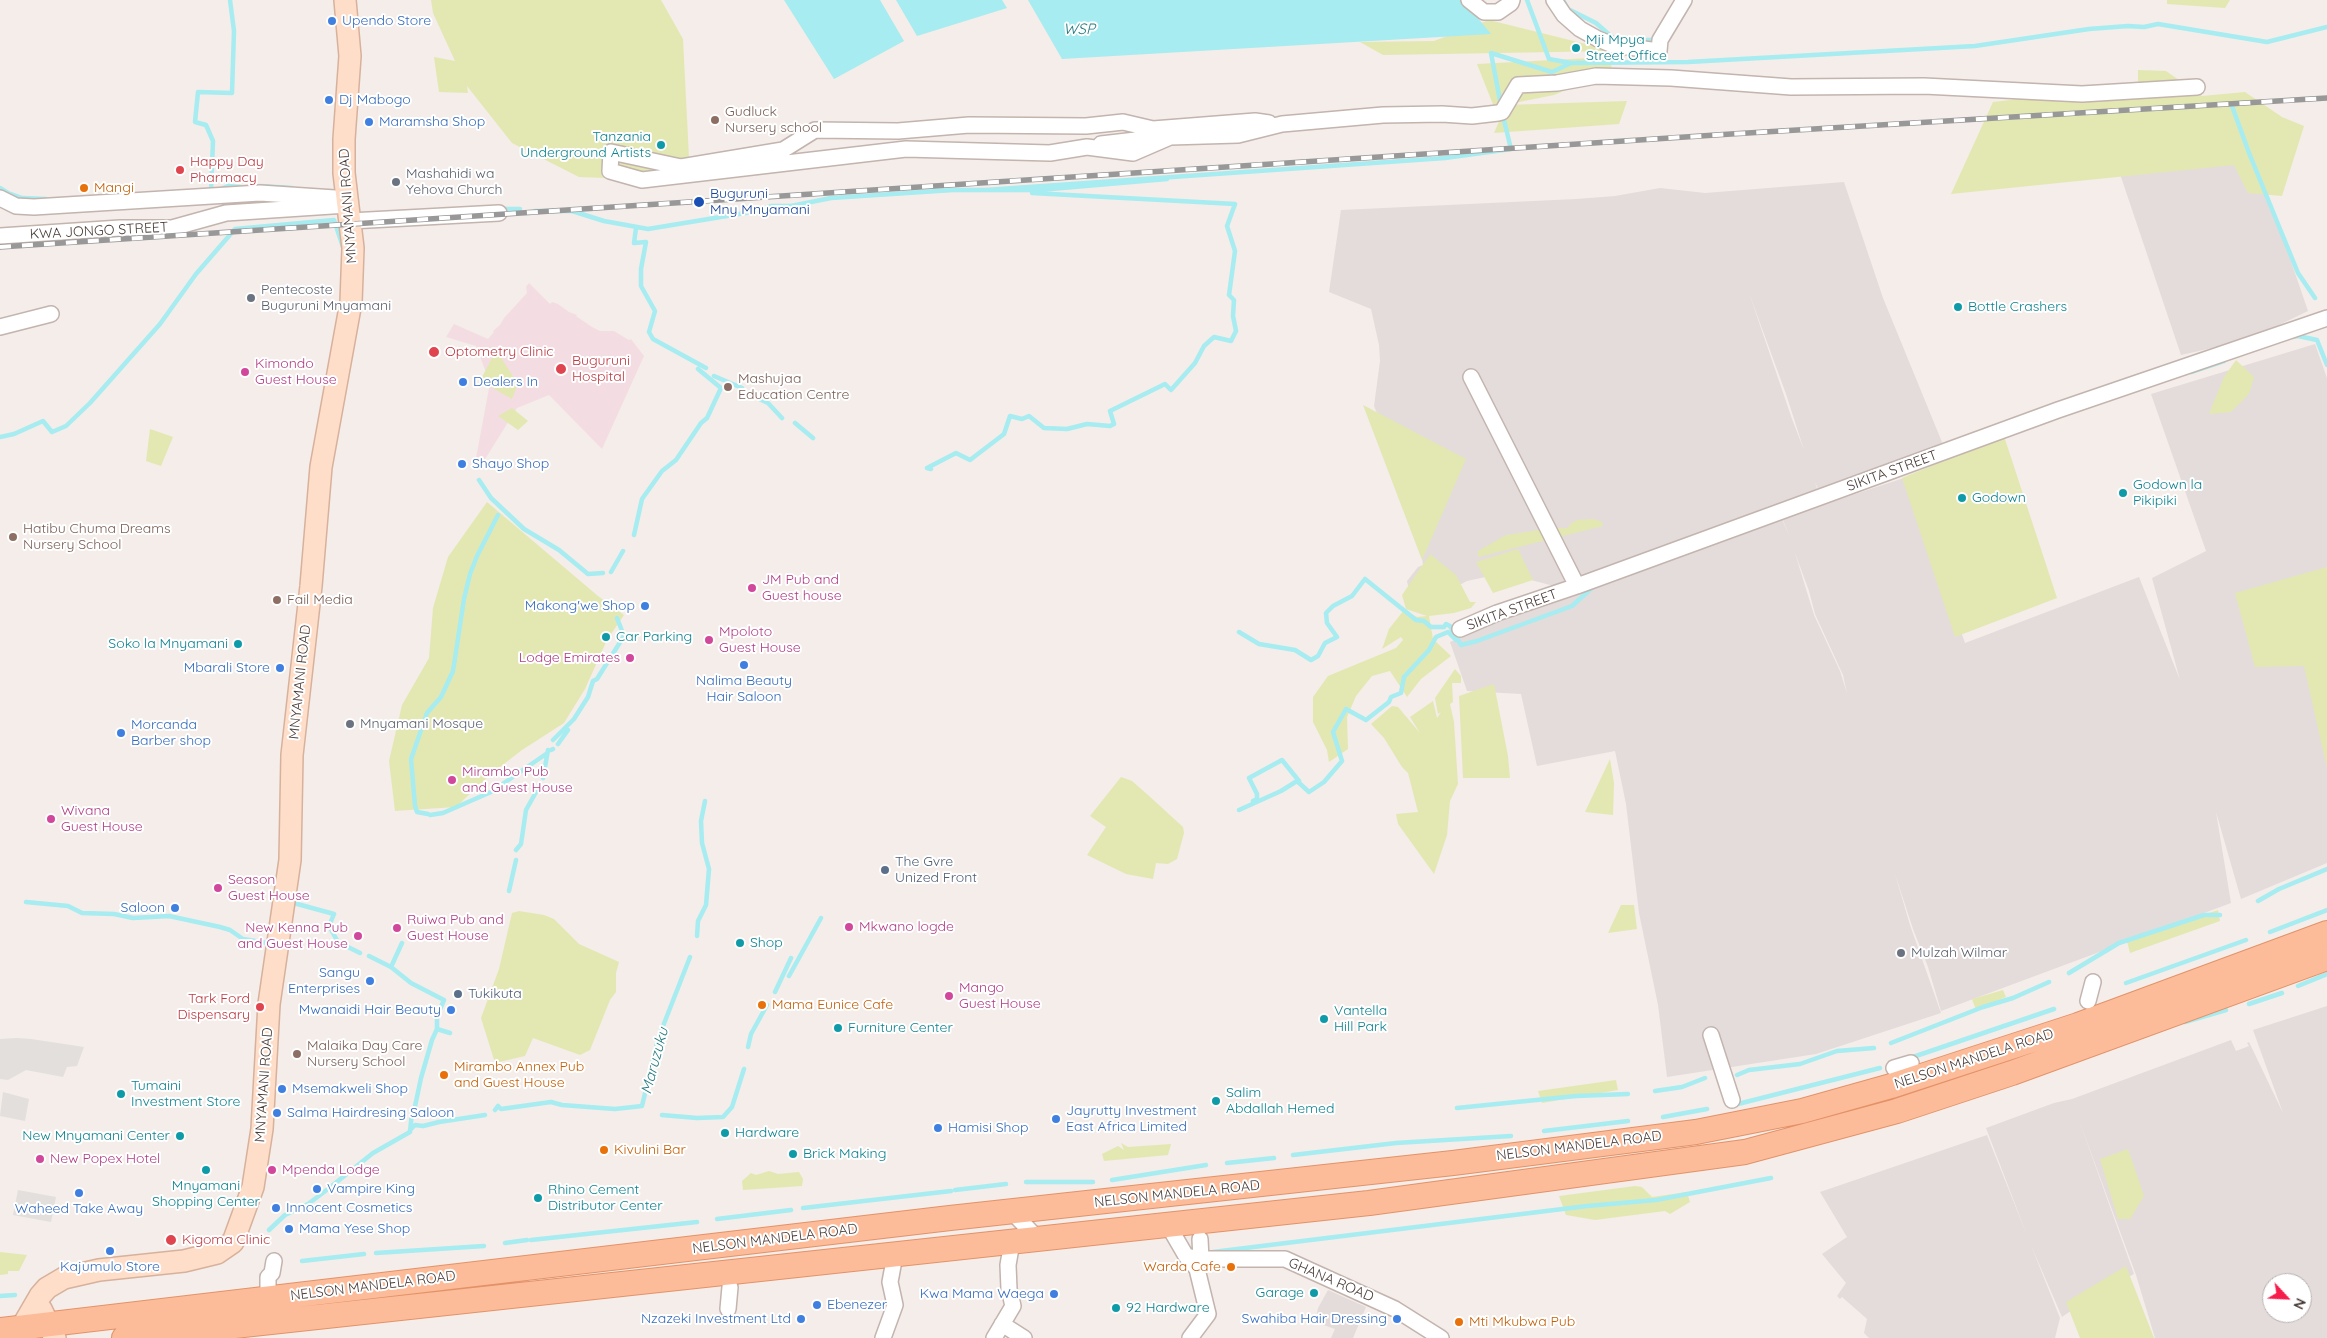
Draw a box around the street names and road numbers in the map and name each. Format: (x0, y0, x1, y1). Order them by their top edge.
street label: MNYAMANI ROAD (336, 148, 360, 264)
street label: KWA JONGO STREET (29, 219, 169, 243)
street label: SIKITA STREET (1844, 447, 1940, 495)
street label: SIKITA STREET (1464, 586, 1560, 634)
street label: MNYAMANI ROAD (286, 624, 314, 740)
street label: NELSON MANDELA ROAD (1892, 1025, 2056, 1093)
street label: MNYAMANI ROAD (252, 1027, 276, 1143)
street label: NELSON MANDELA ROAD (1495, 1128, 1663, 1164)
street label: NELSON MANDELA ROAD (1093, 1177, 1261, 1211)
street label: NELSON MANDELA ROAD (691, 1221, 859, 1257)
street label: GHANA ROAD (1286, 1254, 1376, 1306)
street label: NELSON MANDELA ROAD (289, 1268, 457, 1304)

